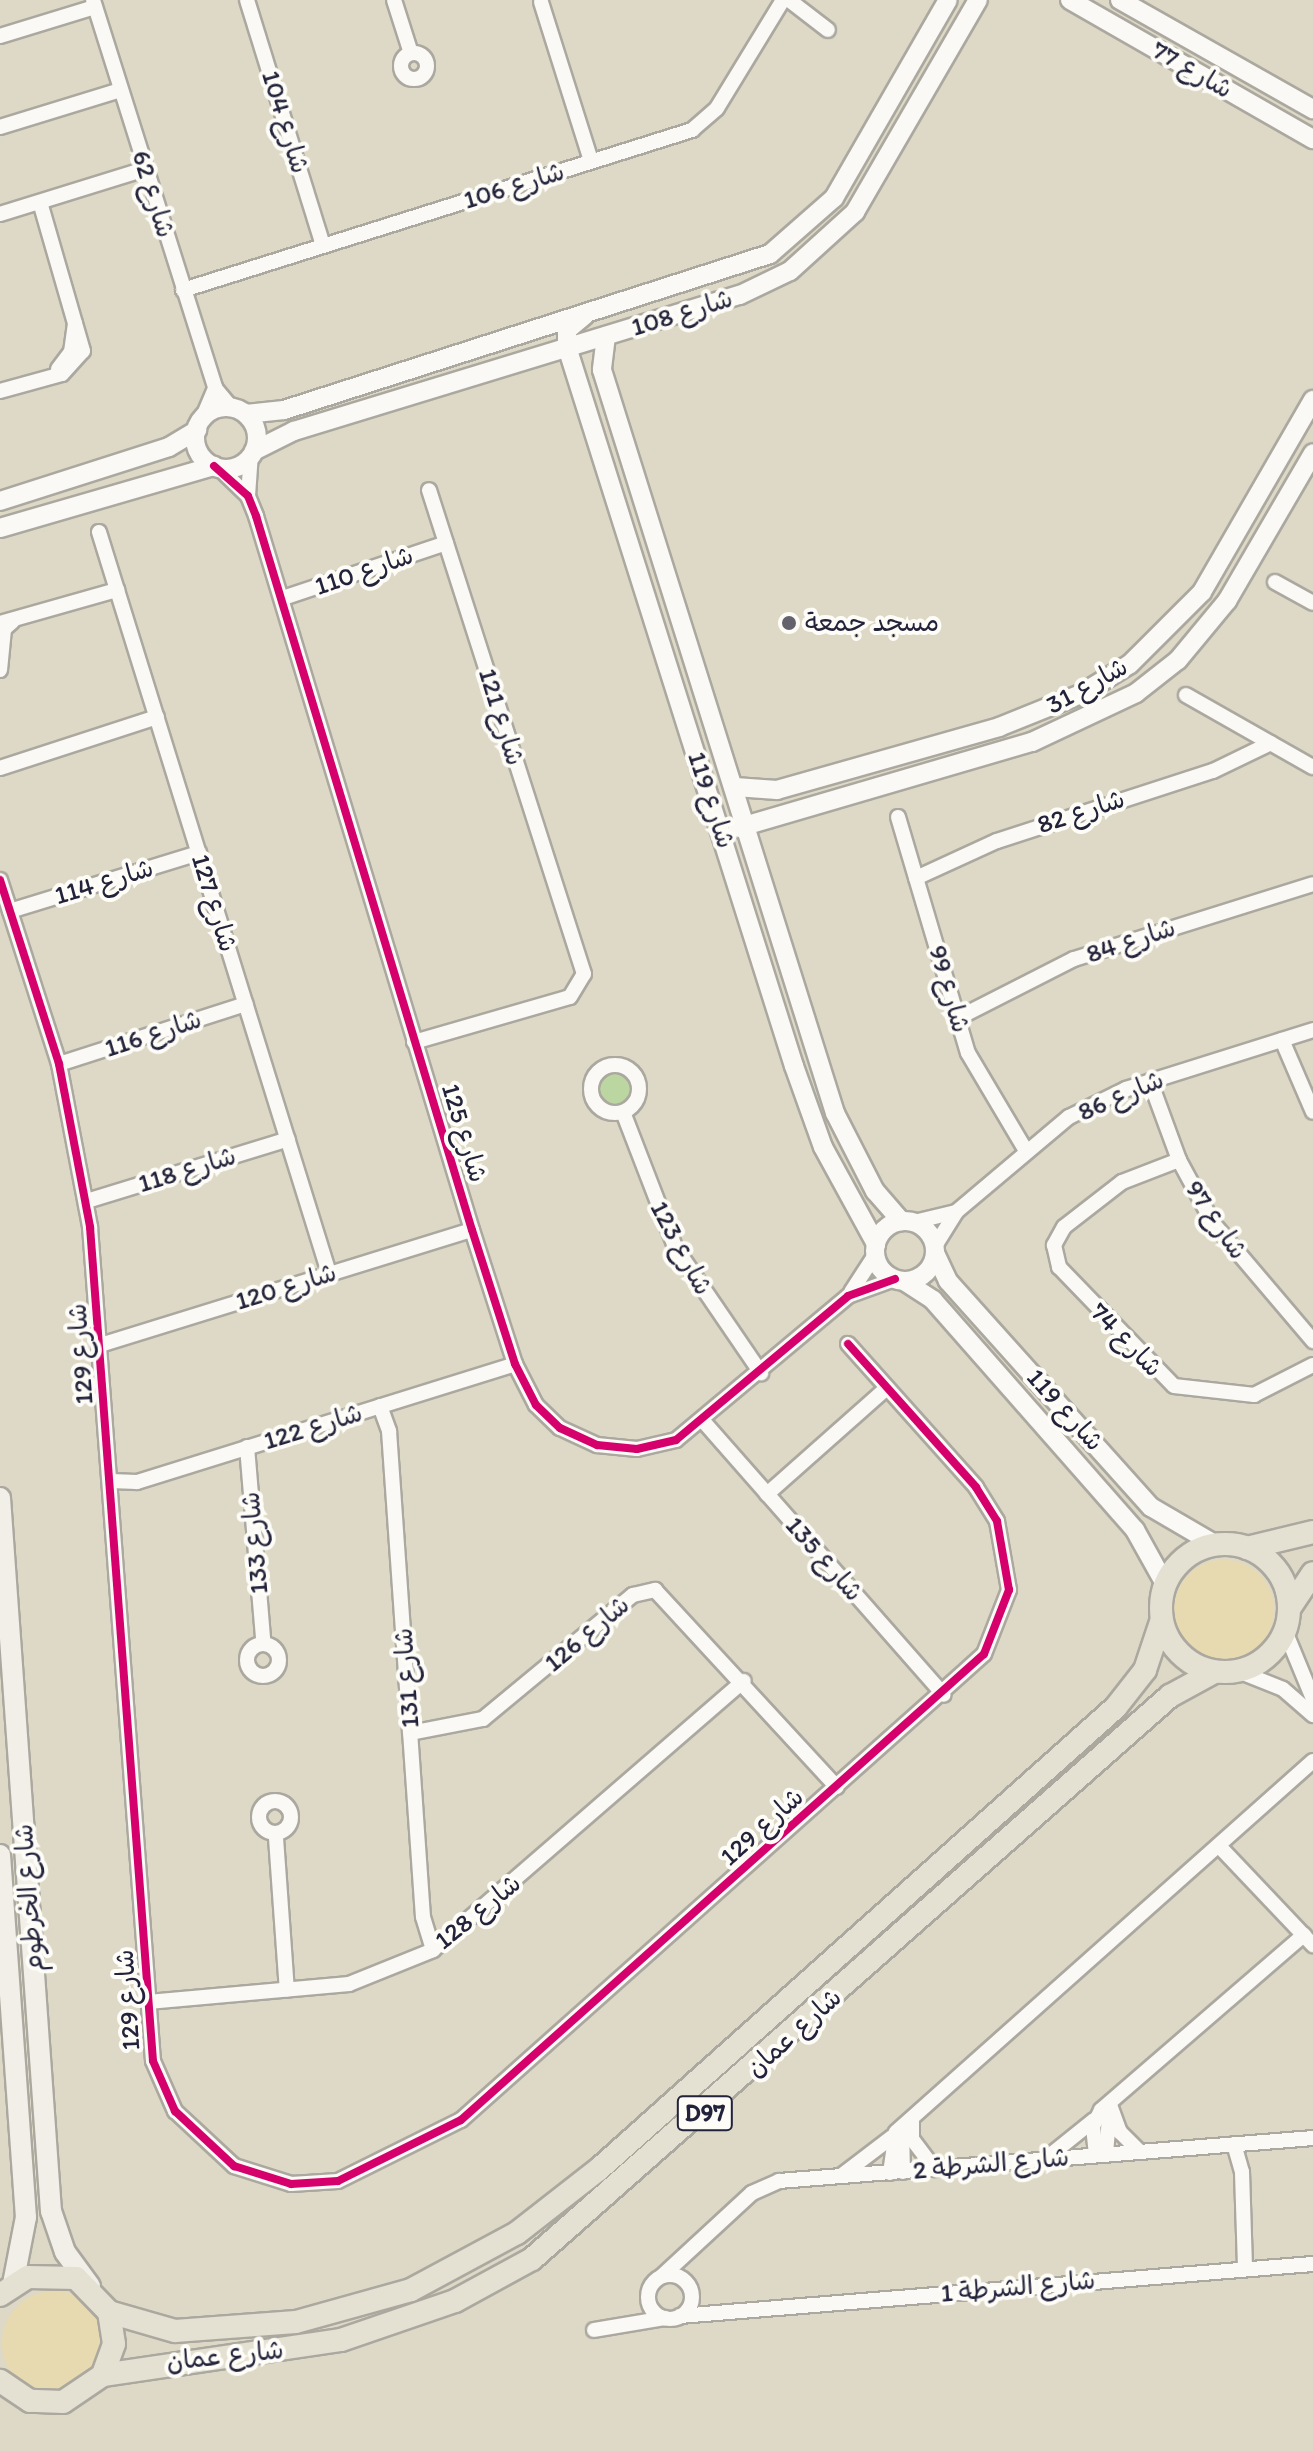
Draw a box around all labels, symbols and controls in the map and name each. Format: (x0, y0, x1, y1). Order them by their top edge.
street label: شارع 77 (1146, 35, 1238, 105)
street label: شارع 104 (255, 67, 315, 177)
street label: شارع 62 (125, 147, 181, 241)
street label: شارع 106 (460, 156, 568, 216)
street label: شارع 108 (627, 283, 737, 343)
street label: شارع 110 (311, 540, 417, 602)
place label: مسجد جمعة (805, 607, 939, 639)
marker: مسجد جمعة (780, 614, 798, 632)
street label: شارع 31 (1041, 651, 1133, 721)
street label: شارع 121 (471, 665, 531, 769)
street label: شارع 119 (681, 748, 741, 852)
street label: شارع 82 (1033, 783, 1129, 841)
street label: شارع 127 (184, 850, 244, 956)
street label: شارع 114 (51, 852, 157, 912)
street label: شارع 84 (1082, 912, 1180, 970)
street label: شارع 99 (922, 942, 976, 1036)
street label: شارع 116 (101, 1004, 205, 1064)
street label: شارع 86 (1073, 1064, 1169, 1128)
street label: شارع 125 (434, 1080, 494, 1186)
street label: شارع 118 (134, 1140, 240, 1200)
street label: شارع 97 (1178, 1175, 1254, 1265)
street label: شارع 123 (643, 1196, 719, 1300)
street label: شارع 120 (232, 1257, 340, 1317)
street label: شارع 74 (1083, 1297, 1169, 1383)
street label: شارع 129 (62, 1302, 100, 1406)
street label: شارع 119 (1020, 1362, 1110, 1458)
street label: شارع 122 (260, 1397, 366, 1457)
street label: شارع 133 (235, 1491, 275, 1595)
street label: شارع 135 (779, 1510, 869, 1608)
street label: شارع 126 (538, 1589, 636, 1679)
street label: شارع 131 (388, 1627, 426, 1729)
street label: شارع 129 (714, 1781, 810, 1873)
street label: شارع الخرطوم (8, 1823, 50, 1973)
street label: شارع 128 (429, 1868, 527, 1956)
street label: شارع 129 (109, 1948, 147, 2052)
street label: شارع عمان (740, 1982, 848, 2084)
road number: D97 (675, 2093, 735, 2133)
street label: شارع الشرطة 2 (912, 2142, 1070, 2186)
street label: شارع الشرطة 1 (939, 2265, 1097, 2309)
street label: شارع عمان (165, 2334, 285, 2378)

